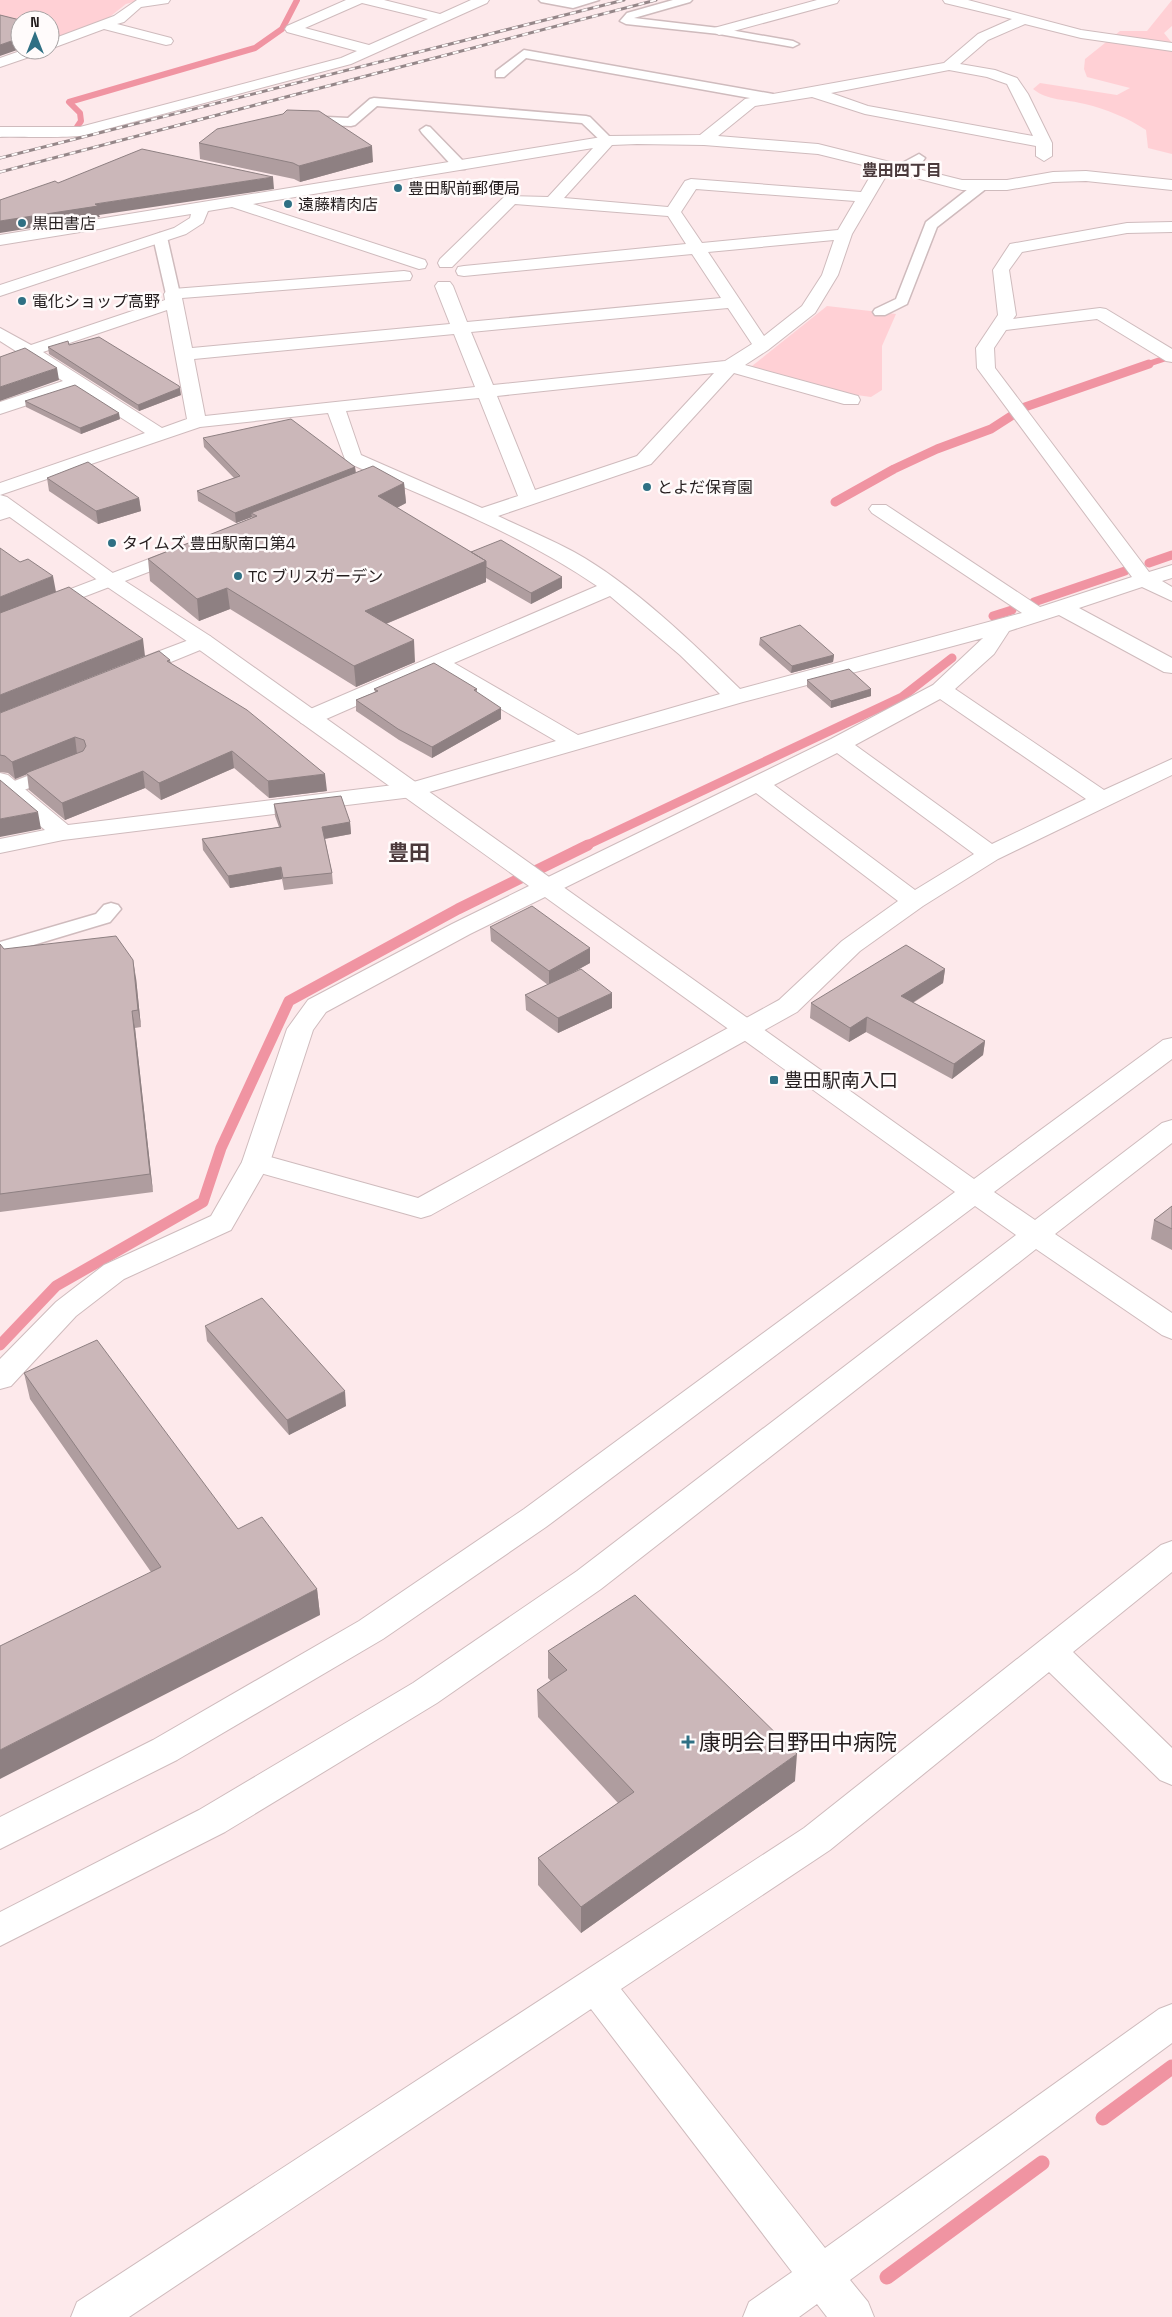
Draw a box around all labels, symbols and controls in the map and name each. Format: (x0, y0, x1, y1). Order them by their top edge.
north arrow (10, 10, 60, 60)
text: N (30, 13, 40, 31)
district label: 豊田四丁目 (862, 160, 942, 181)
place label: 豊田駅前郵便局 (408, 178, 520, 199)
marker: 豊田駅前郵便局 (392, 182, 404, 194)
place label: 遠藤精肉店 (298, 194, 378, 215)
marker: 遠藤精肉店 (282, 198, 294, 210)
place label: 黒田書店 (32, 213, 96, 234)
marker: 黒田書店 (16, 217, 28, 229)
place label: 電化ショップ高野 (32, 291, 160, 312)
marker: 電化ショップ高野 (16, 295, 28, 307)
place label: とよだ保育園 (657, 477, 753, 498)
marker: とよだ保育園 (641, 481, 653, 493)
place label: タイムズ 豊田駅南口第4 (122, 533, 296, 554)
marker: タイムズ 豊田駅南口第4 (106, 537, 118, 549)
place label: TC ブリスガーデン (248, 566, 383, 587)
marker: TC ブリスガーデン (232, 570, 244, 582)
district label: 豊田 (388, 839, 430, 866)
place label: 豊田駅南入口 (784, 1068, 898, 1093)
marker: 豊田駅南入口 (768, 1074, 780, 1086)
place label: 康明会日野田中病院 (699, 1728, 897, 1756)
marker: 康明会日野田中病院 (681, 1735, 695, 1749)

